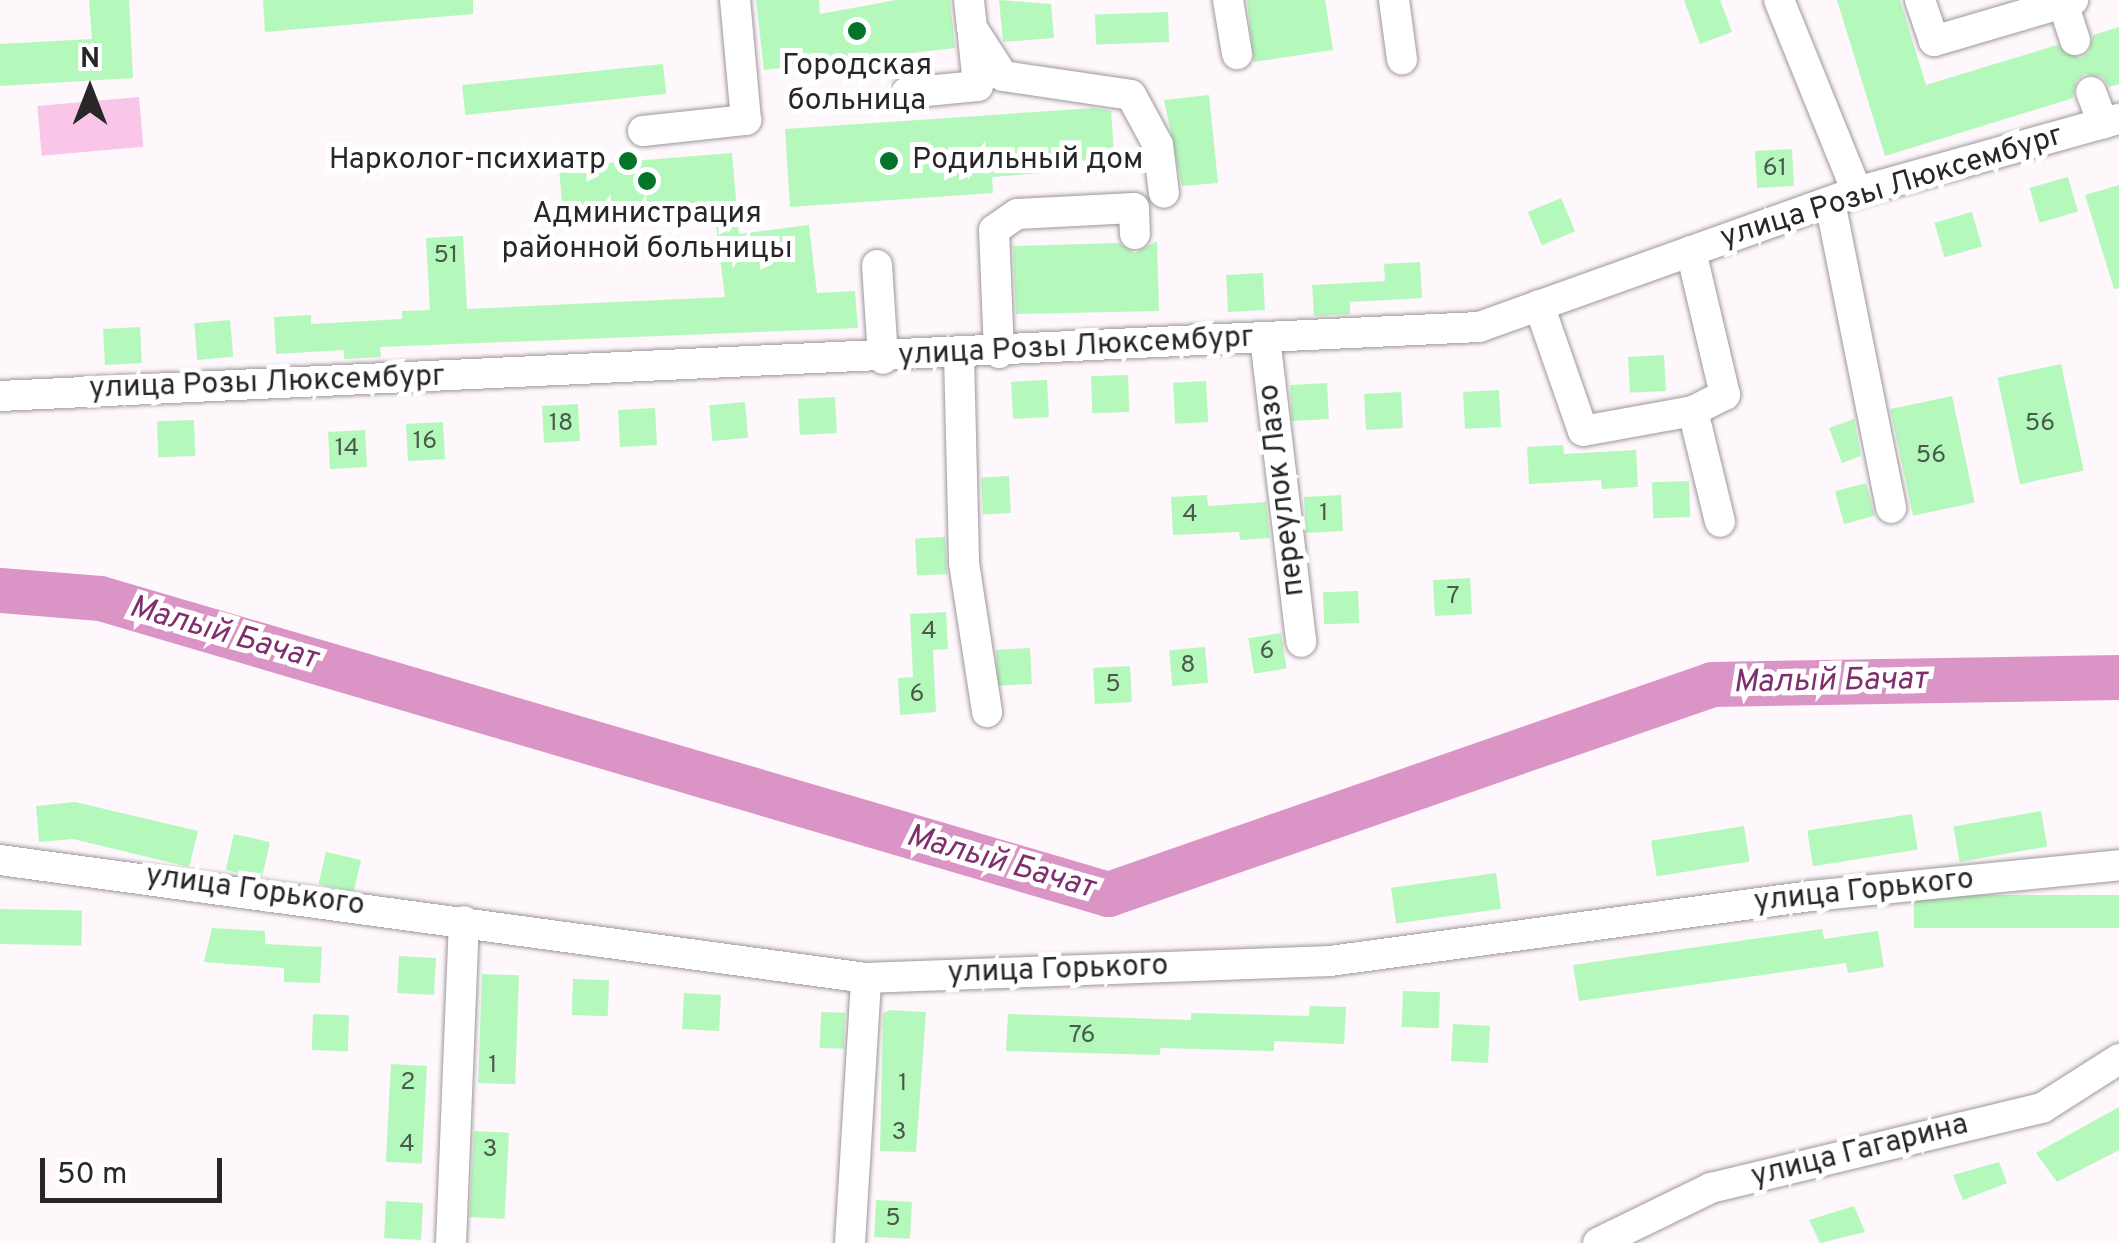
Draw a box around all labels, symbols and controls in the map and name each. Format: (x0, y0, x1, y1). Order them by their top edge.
marker: Городская больница (844, 18, 870, 44)
north arrow (40, 40, 140, 140)
text: N (80, 42, 100, 78)
place label: Городская больница (782, 49, 932, 120)
street label: улица Розы Люксембург (1717, 119, 2067, 257)
place label: Нарколог-психиатр (329, 143, 606, 179)
place label: Родильный дом (912, 143, 1143, 179)
marker: Нарколог-психиатр (615, 148, 641, 174)
marker: Родильный дом (876, 148, 902, 174)
house number: 61 (1763, 154, 1787, 184)
marker: Администрация районной больницы (636, 170, 658, 192)
place label: Администрация районной больницы (502, 197, 792, 268)
house number: 51 (434, 241, 458, 271)
street label: улица Розы Люксембург (897, 321, 1255, 375)
street label: улица Розы Люксембург (89, 360, 445, 408)
street label: переулок Лазо (1252, 382, 1314, 598)
house number: 18 (549, 409, 573, 439)
house number: 56 (2025, 409, 2055, 439)
house number: 16 (413, 427, 437, 457)
house number: 14 (335, 434, 359, 464)
house number: 56 (1916, 441, 1946, 471)
house number: 1 (1319, 499, 1329, 529)
house number: 4 (1182, 500, 1198, 530)
house number: 7 (1446, 582, 1460, 612)
water label: Малый Бачат (125, 589, 321, 679)
house number: 4 (921, 617, 937, 647)
house number: 6 (1260, 637, 1274, 667)
house number: 8 (1180, 651, 1196, 681)
water label: Малый Бачат (1733, 661, 1927, 703)
house number: 5 (1105, 670, 1121, 700)
house number: 6 (910, 680, 924, 710)
water label: Малый Бачат (902, 818, 1098, 908)
street label: улица Горького (143, 859, 367, 925)
street label: улица Горького (1752, 863, 1976, 921)
street label: улица Горького (947, 949, 1169, 993)
house number: 76 (1069, 1021, 1095, 1051)
house number: 1 (488, 1051, 498, 1081)
house number: 2 (400, 1068, 416, 1098)
house number: 1 (898, 1069, 908, 1099)
street label: улица Гагарина (1748, 1108, 1972, 1196)
house number: 3 (891, 1118, 907, 1148)
house number: 4 (399, 1130, 415, 1160)
house number: 3 (482, 1135, 498, 1165)
scale bar (45, 1138, 228, 1200)
text: 50 m (57, 1157, 127, 1194)
house number: 5 (885, 1204, 901, 1234)

